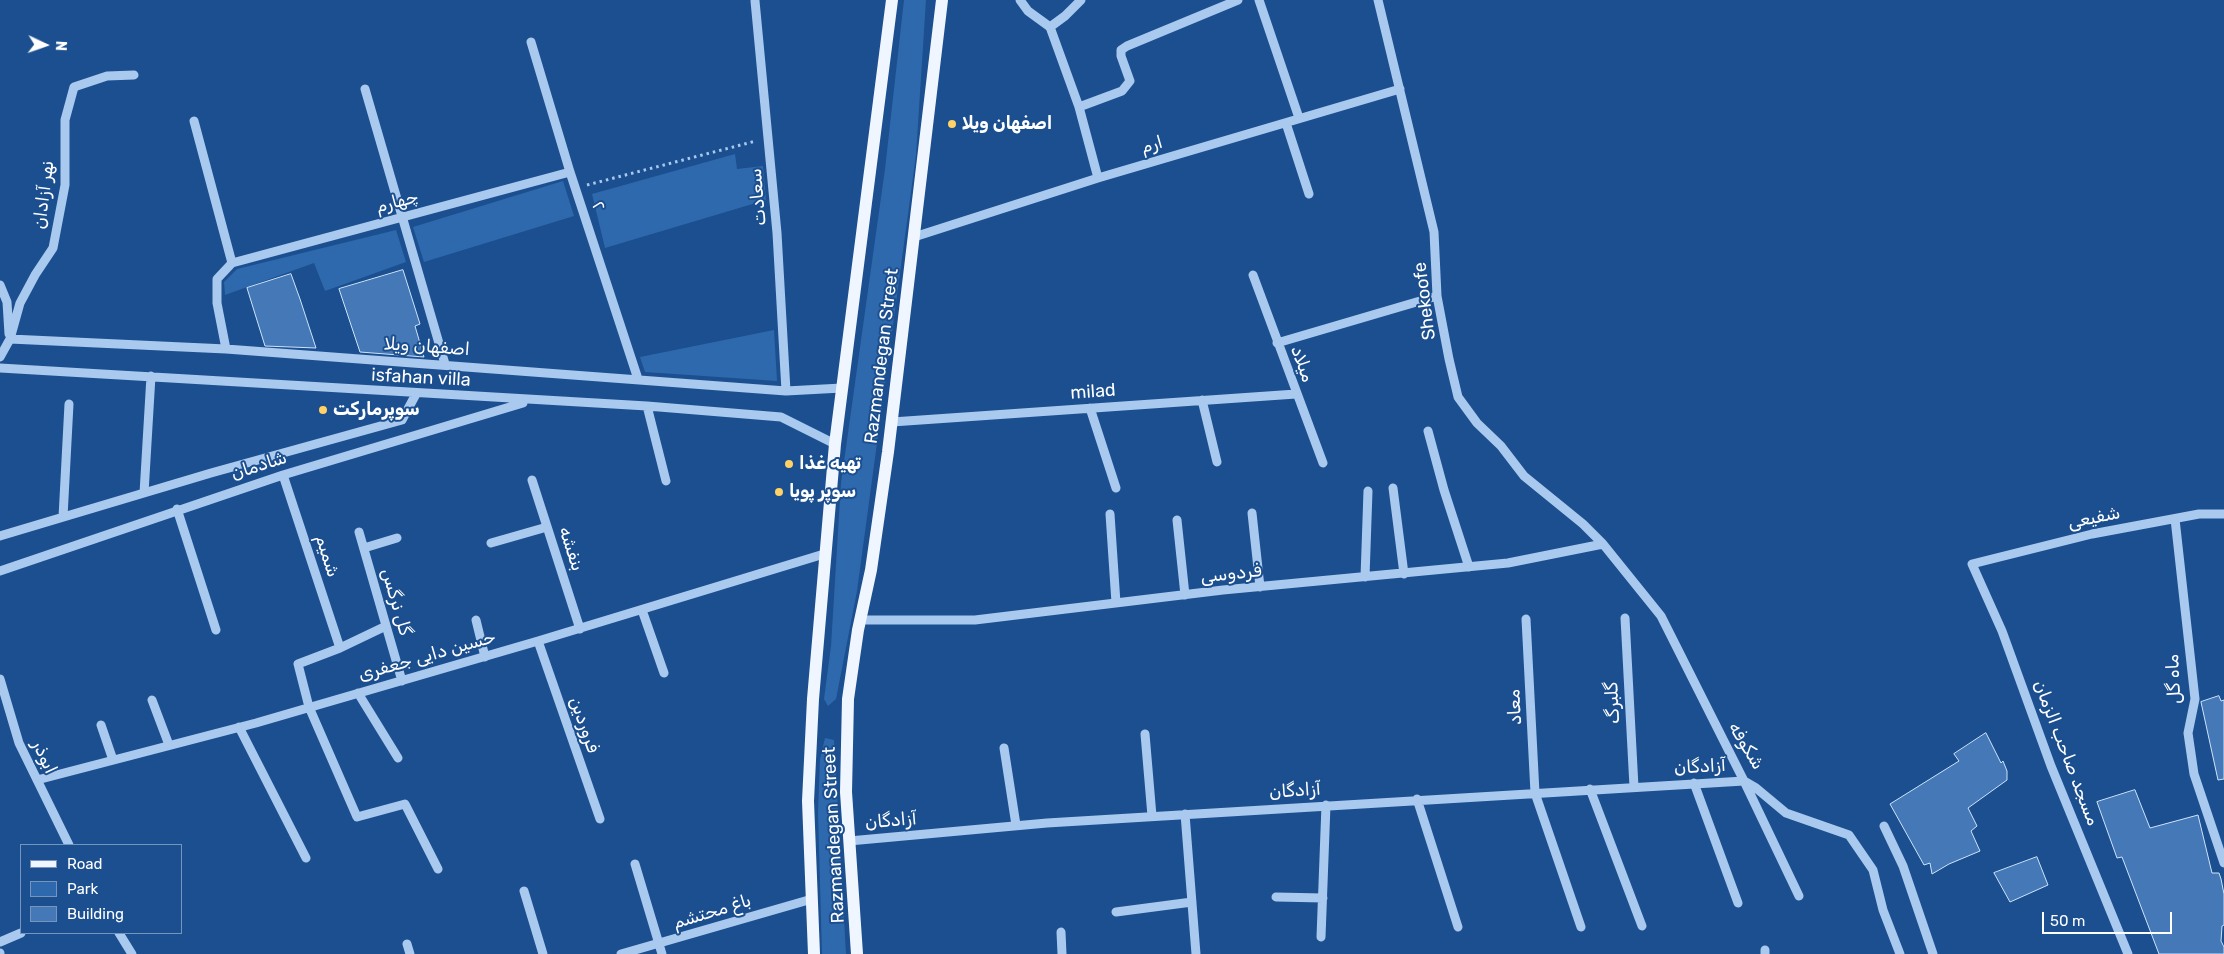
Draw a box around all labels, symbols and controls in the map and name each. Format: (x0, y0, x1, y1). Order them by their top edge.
north arrow (20, 20, 70, 70)
text: N (52, 40, 69, 51)
place label: اصفهان ویلا (962, 113, 1052, 135)
marker: اصفهان ویلا (946, 118, 958, 130)
street label: ارم (1139, 132, 1165, 158)
street label: نهر آزادان (29, 159, 59, 231)
street label: سعادت (745, 167, 771, 227)
street label: چهارم (373, 186, 421, 218)
street label: ۲ (586, 198, 610, 214)
street label: Shekoofe (1409, 261, 1441, 341)
street label: Razmandegan Street (861, 267, 903, 445)
street label: اصفهان ویلا (383, 333, 471, 361)
street label: میلاد (1285, 343, 1319, 385)
street label: isfahan villa (371, 365, 471, 391)
street label: milad (1070, 380, 1116, 404)
place label: سوپرمارکت (333, 399, 420, 421)
marker: سوپرمارکت (317, 404, 329, 416)
street label: شادمان (228, 447, 290, 485)
place label: تهیه غذا (799, 453, 861, 475)
marker: تهیه غذا (783, 458, 795, 470)
place label: سوپر پویا (789, 481, 856, 503)
marker: سوپر پویا (773, 486, 785, 498)
street label: شفیعی (2066, 502, 2122, 534)
street label: بنفشه (554, 524, 588, 574)
street label: شمیم (310, 532, 344, 580)
street label: فردوسی (1199, 560, 1263, 588)
street label: گل نرگس (376, 566, 416, 638)
street label: حسین دایی جعفری (356, 626, 498, 686)
street label: ماه گل (2162, 654, 2186, 704)
street label: مسجد صاحب الزمان (2028, 677, 2104, 829)
street label: گلبرگ (1601, 681, 1625, 725)
street label: معاد (1503, 689, 1527, 725)
street label: فروردین (564, 694, 604, 756)
street label: شکوفه (1723, 718, 1769, 774)
street label: ابوذر (27, 737, 61, 777)
street label: Razmandegan Street (819, 746, 849, 924)
street label: آزادگان (1674, 755, 1726, 779)
street label: آزادگان (1268, 778, 1322, 804)
street label: آزادگان (864, 808, 918, 834)
legend (20, 844, 182, 934)
text: Road (67, 855, 103, 873)
text: Park (67, 880, 98, 898)
street label: باغ محتشم (670, 890, 754, 934)
scale bar (2044, 902, 2174, 934)
text: Building (67, 905, 124, 923)
text: 50 m (2050, 912, 2085, 930)

